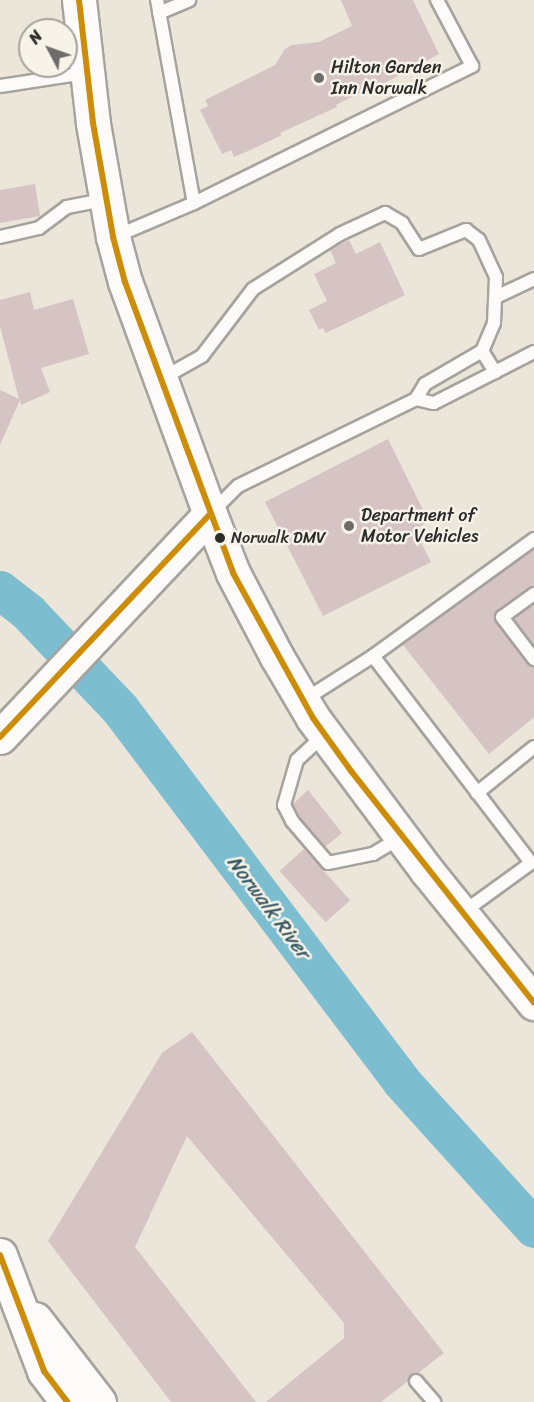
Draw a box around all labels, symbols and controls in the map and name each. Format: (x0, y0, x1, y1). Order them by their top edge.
north arrow (18, 18, 78, 78)
text: N (21, 23, 50, 51)
place label: Hilton Garden Inn Norwalk (331, 57, 441, 100)
marker: Hilton Garden Inn Norwalk (312, 71, 326, 85)
place label: Department of Motor Vehicles (361, 505, 478, 548)
marker: Department of Motor Vehicles (342, 519, 356, 533)
place label: Norwalk DMV (231, 528, 326, 548)
marker: Norwalk DMV (214, 532, 226, 544)
water label: Norwalk River (222, 851, 316, 963)

